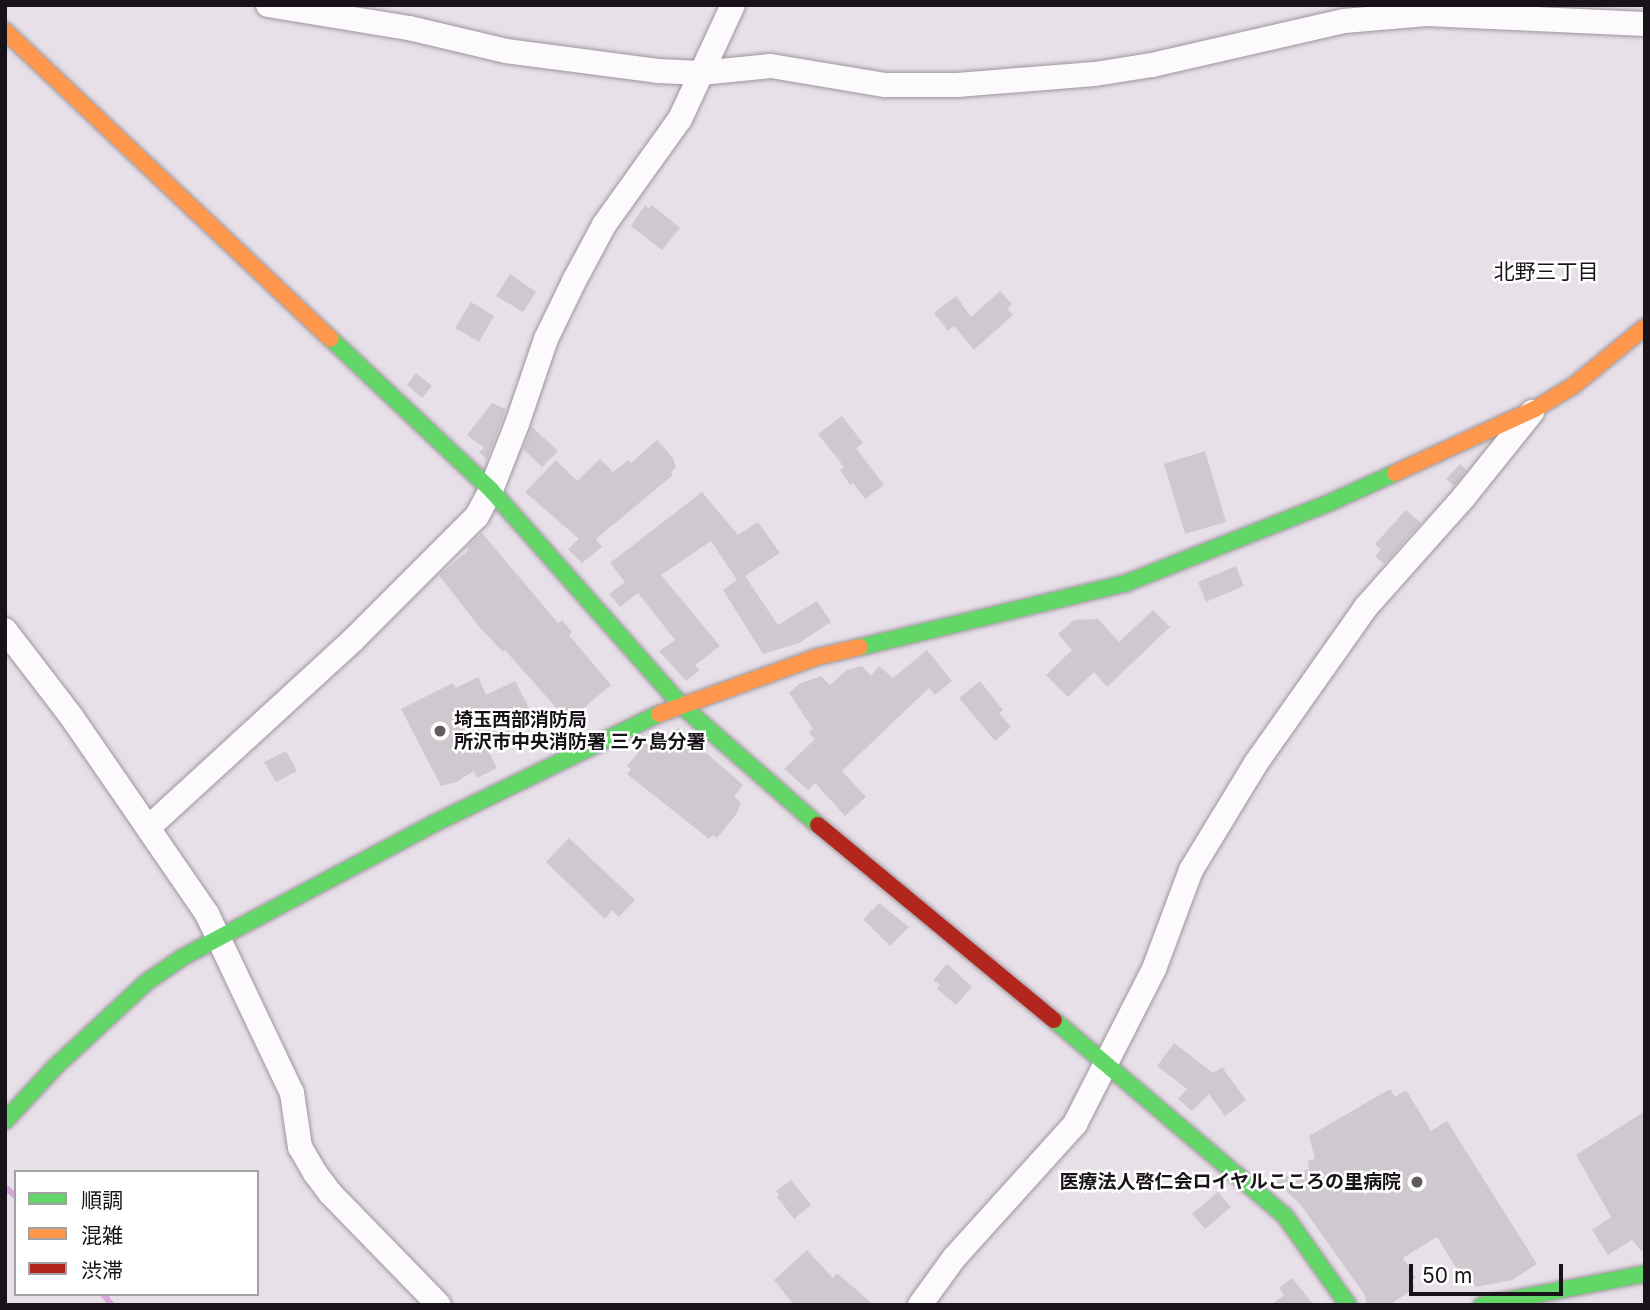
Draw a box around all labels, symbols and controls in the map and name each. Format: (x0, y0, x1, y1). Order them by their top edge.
district label: 北野三丁目 (1494, 259, 1598, 285)
place label: 埼玉西部消防局 所沢市中央消防署 三ヶ島分署 (454, 709, 705, 753)
marker: 埼玉西部消防局 所沢市中央消防署 三ヶ島分署 (432, 723, 448, 739)
legend (14, 1170, 259, 1296)
place label: 医療法人啓仁会ロイヤルこころの里病院 (1059, 1171, 1401, 1193)
marker: 医療法人啓仁会ロイヤルこころの里病院 (1407, 1172, 1427, 1192)
text: 順調 (81, 1188, 123, 1213)
text: 混雑 (81, 1223, 123, 1248)
scale bar (1412, 1250, 1566, 1294)
text: 渋滞 (81, 1258, 123, 1283)
text: 50 m (1422, 1263, 1472, 1288)

